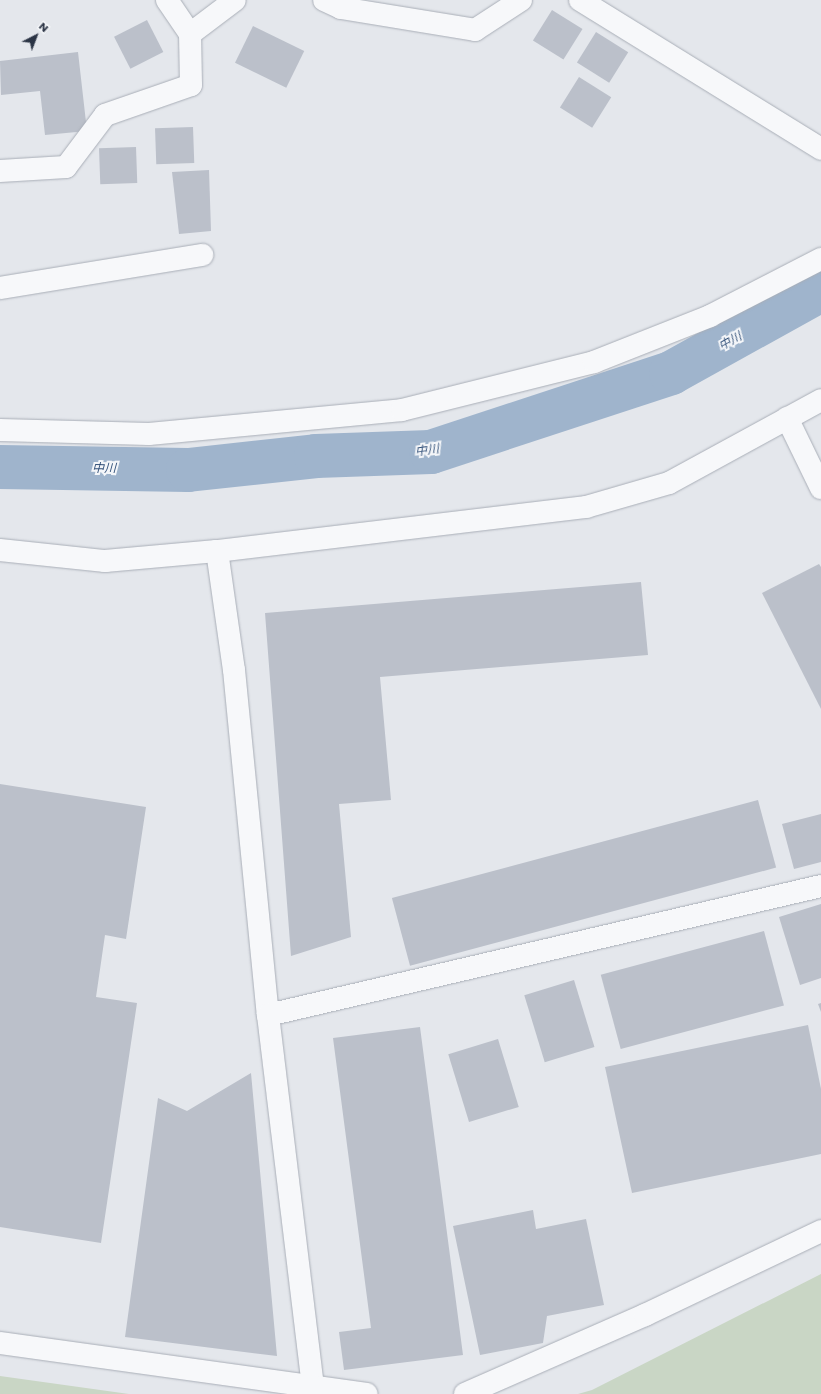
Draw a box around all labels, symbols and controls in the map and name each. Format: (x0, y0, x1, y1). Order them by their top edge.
north arrow (16, 16, 56, 56)
text: N (36, 18, 52, 36)
water label: 中川 (716, 329, 744, 353)
water label: 中川 (414, 441, 440, 459)
water label: 中川 (92, 461, 116, 475)

